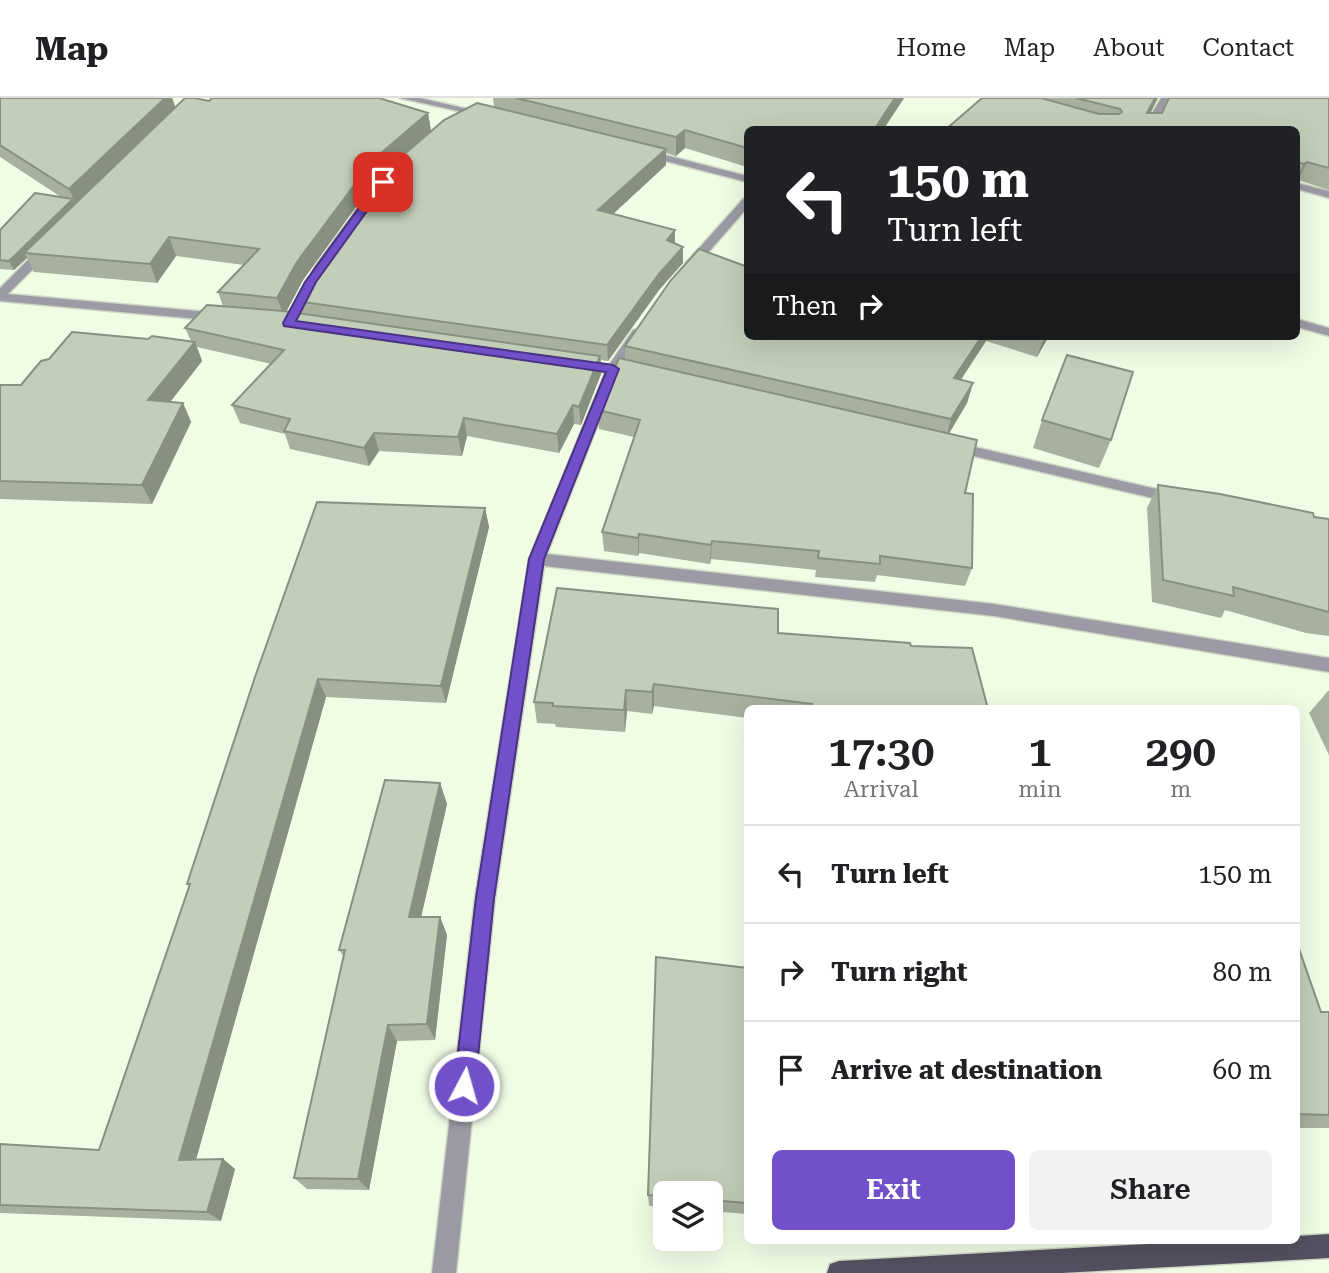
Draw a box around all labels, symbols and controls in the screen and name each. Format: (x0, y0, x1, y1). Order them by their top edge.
text: Map (35, 29, 109, 68)
text: Home (896, 34, 966, 62)
text: Map (1004, 34, 1055, 62)
text: About (1093, 34, 1164, 62)
text: Contact (1202, 34, 1294, 62)
pin (353, 152, 413, 212)
text: 150 m (887, 152, 1029, 209)
icon: left (772, 154, 863, 245)
icon: arrive (364, 163, 402, 201)
text: Turn left (887, 211, 1022, 249)
icon: right (851, 287, 889, 325)
text: Then (772, 291, 837, 321)
text: 17:30 (828, 727, 934, 776)
text: 1 (1028, 727, 1052, 776)
text: 290 (1145, 727, 1216, 776)
text: Arrival (844, 776, 919, 803)
text: min (1018, 776, 1062, 803)
text: m (1170, 776, 1191, 803)
icon: left (772, 855, 810, 893)
text: Turn left (831, 859, 949, 889)
text: 150 m (1198, 859, 1272, 889)
icon: right (772, 953, 810, 991)
text: Turn right (831, 957, 967, 987)
text: 80 m (1213, 957, 1272, 987)
position arrow (427, 1049, 501, 1123)
icon: arrive (772, 1051, 810, 1089)
text: Arrive at destination (831, 1055, 1102, 1085)
text: 60 m (1213, 1055, 1272, 1085)
button: Exit (772, 1150, 1015, 1230)
button: Share (1029, 1150, 1272, 1230)
map controls (653, 1181, 723, 1251)
button: layers (653, 1181, 723, 1251)

